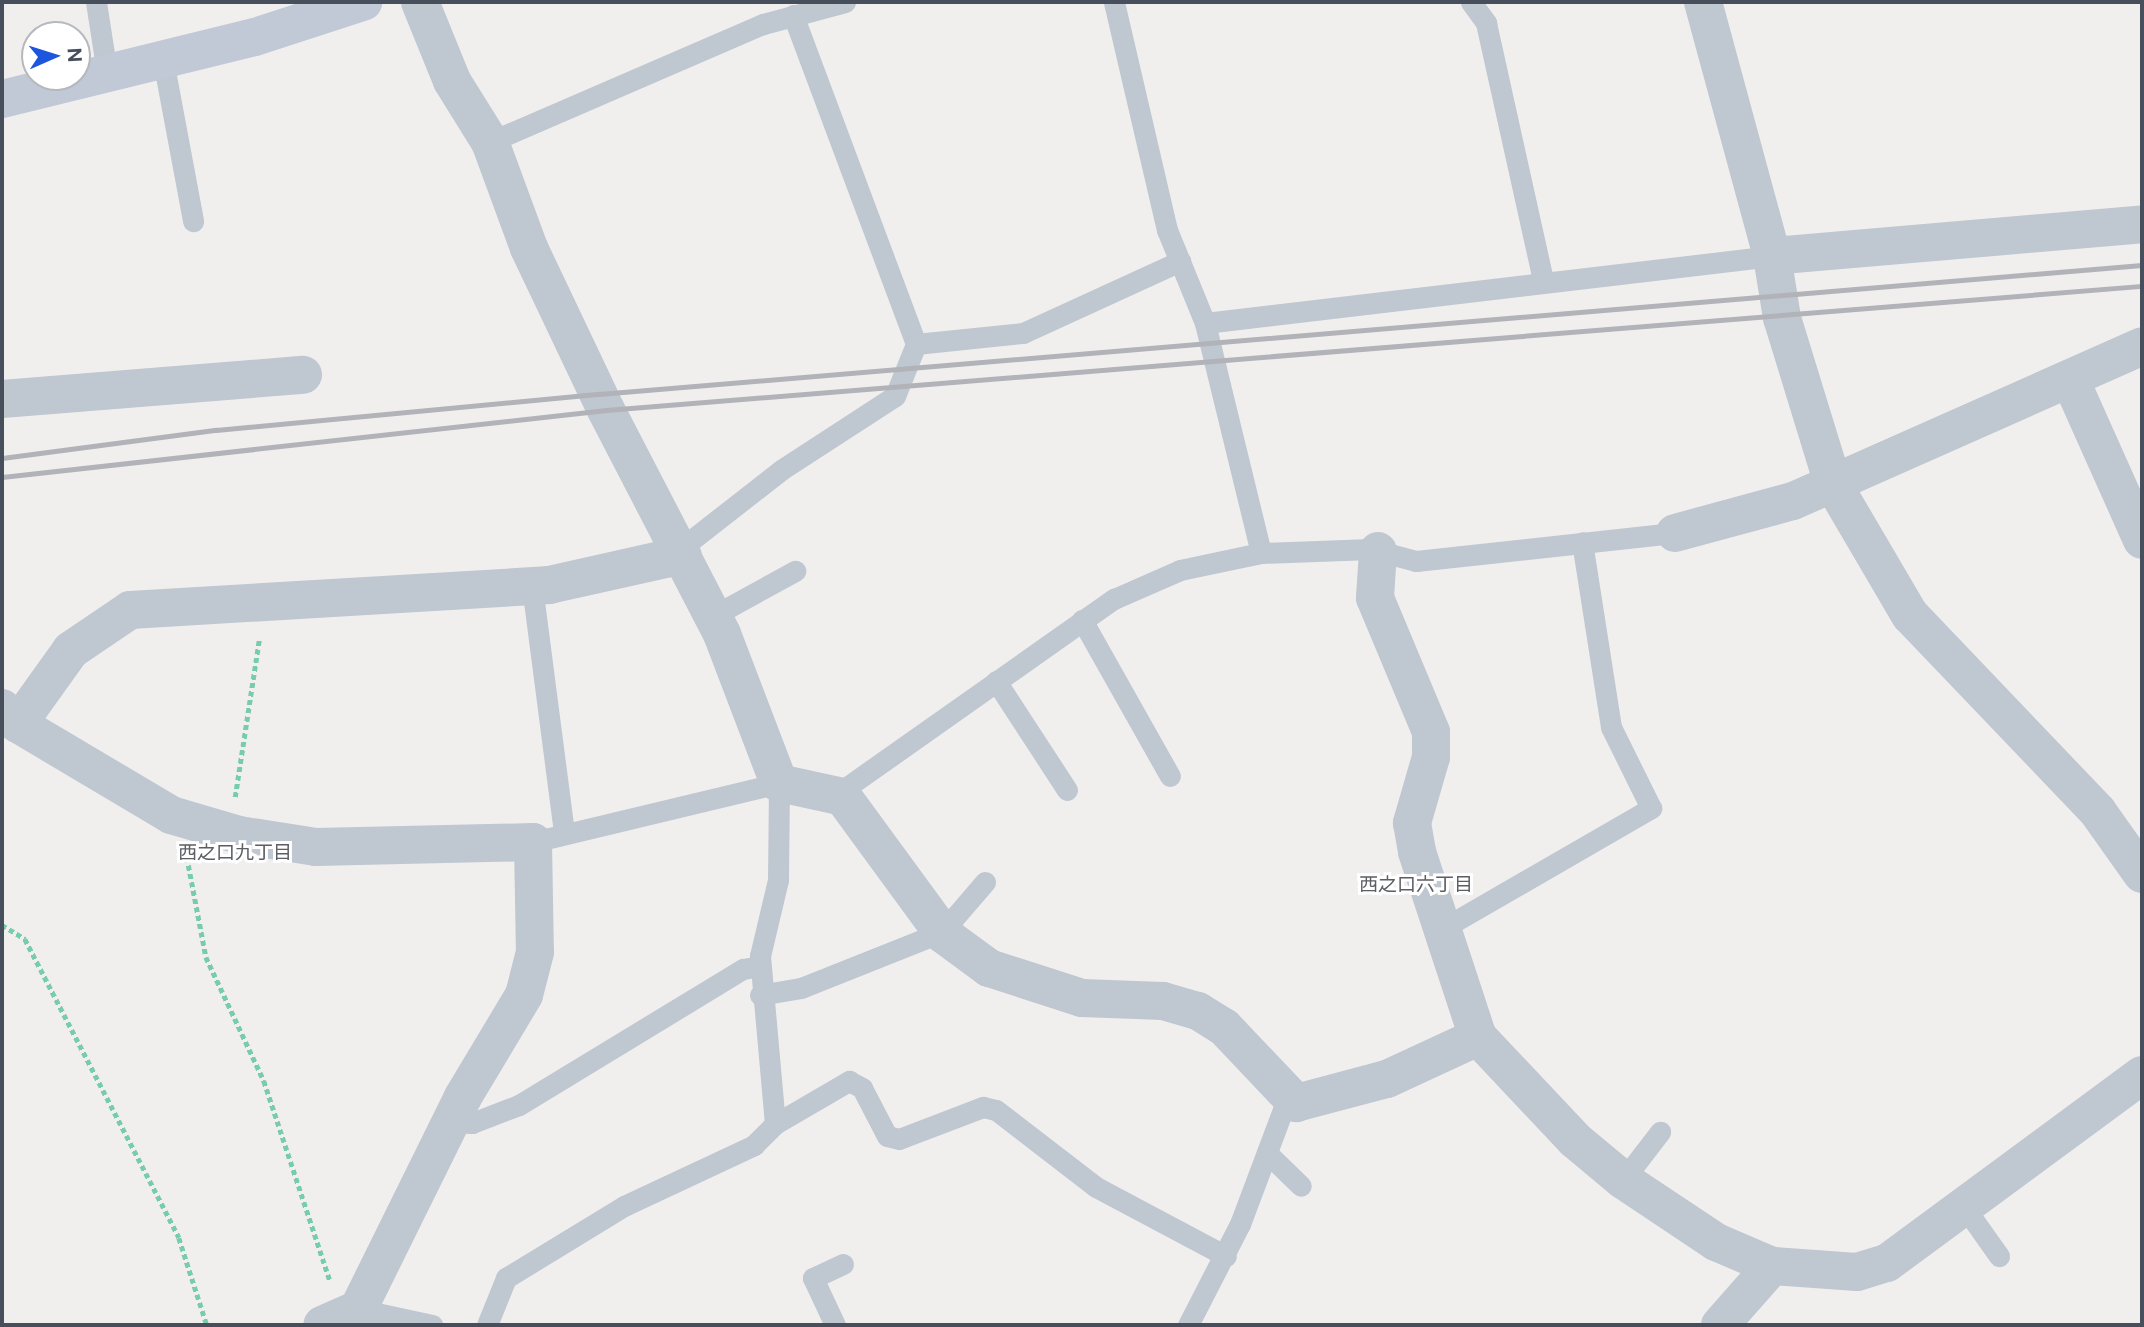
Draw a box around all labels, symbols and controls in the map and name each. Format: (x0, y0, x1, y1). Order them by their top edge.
north arrow (21, 21, 91, 91)
text: N (64, 47, 86, 63)
district label: 西之口九丁目 (178, 842, 292, 864)
district label: 西之口六丁目 (1359, 874, 1473, 896)

